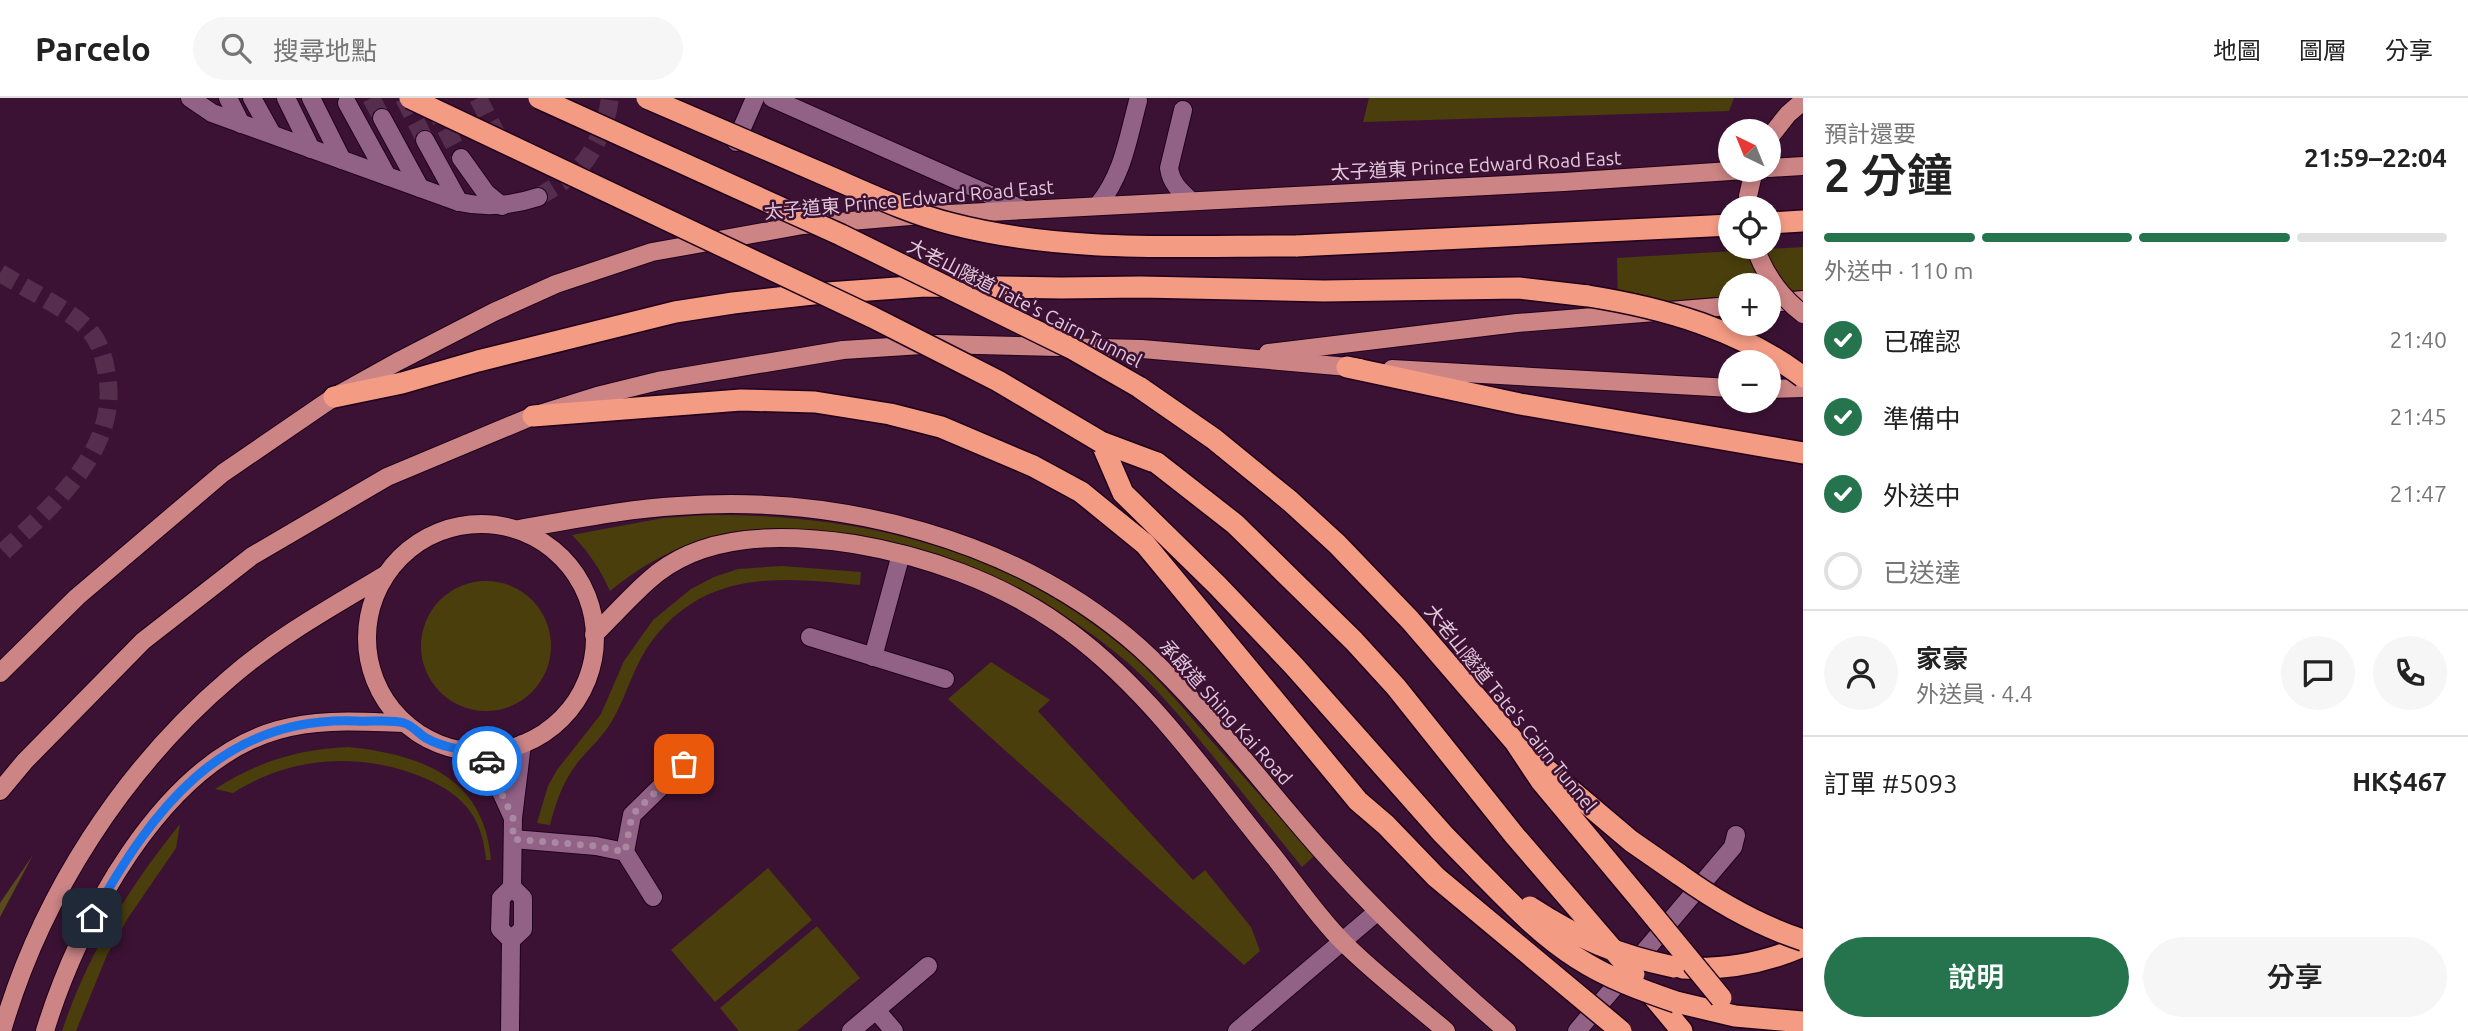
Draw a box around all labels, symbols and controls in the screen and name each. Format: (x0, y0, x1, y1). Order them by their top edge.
search box (193, 17, 683, 80)
icon: search (217, 29, 255, 67)
text: Parcelo (35, 30, 151, 67)
text: 搜尋地點 (273, 36, 377, 65)
text: 地圖 (2213, 37, 2261, 64)
text: 圖層 (2299, 37, 2347, 64)
text: 分享 (2385, 37, 2433, 64)
north arrow (1718, 119, 1782, 182)
map controls (1718, 119, 1781, 413)
text: 預計還要 (1824, 121, 1916, 146)
text: 21:59–22:04 (2304, 143, 2447, 172)
street label: 太子道東 Prince Edward Road East (1330, 146, 1622, 184)
text: 2 分鐘 (1824, 149, 1953, 201)
street label: 太子道東 Prince Edward Road East (763, 175, 1055, 223)
button: locate (1718, 196, 1781, 259)
street label: 大老山隧道 Tate's Cairn Tunnel (904, 234, 1146, 372)
text: 外送中 · 110 m (1824, 258, 1973, 283)
button: + (1718, 273, 1781, 336)
icon: check (1824, 321, 1862, 359)
text: 已確認 (1883, 327, 1961, 356)
text: 21:40 (2389, 327, 2447, 352)
button: − (1718, 350, 1781, 413)
icon: check (1824, 398, 1862, 436)
text: 準備中 (1883, 404, 1961, 433)
text: 21:45 (2389, 404, 2447, 429)
icon: check (1824, 475, 1862, 513)
text: 外送中 (1883, 481, 1961, 510)
text: 21:47 (2389, 481, 2447, 506)
text: 已送達 (1883, 558, 1961, 587)
street label: 大老山隧道 Tate's Cairn Tunnel (1421, 600, 1601, 816)
street label: 承啟道 Shing Kai Road (1155, 635, 1297, 789)
button: person (1824, 636, 1898, 710)
button: chat (2281, 636, 2355, 710)
button: phone (2373, 636, 2447, 710)
text: 家豪 (1916, 644, 1968, 673)
text: 外送員 · 4.4 (1916, 681, 2033, 706)
courier (452, 726, 522, 796)
pin (654, 734, 714, 794)
icon: car (468, 742, 506, 780)
icon: bag (665, 745, 703, 783)
text: HK$467 (2352, 767, 2447, 796)
text: 訂單 #5093 (1824, 769, 1958, 798)
pin (62, 888, 122, 948)
icon: home (73, 899, 111, 937)
button: 說明 (1824, 937, 2129, 1017)
button: 分享 (2143, 937, 2447, 1017)

